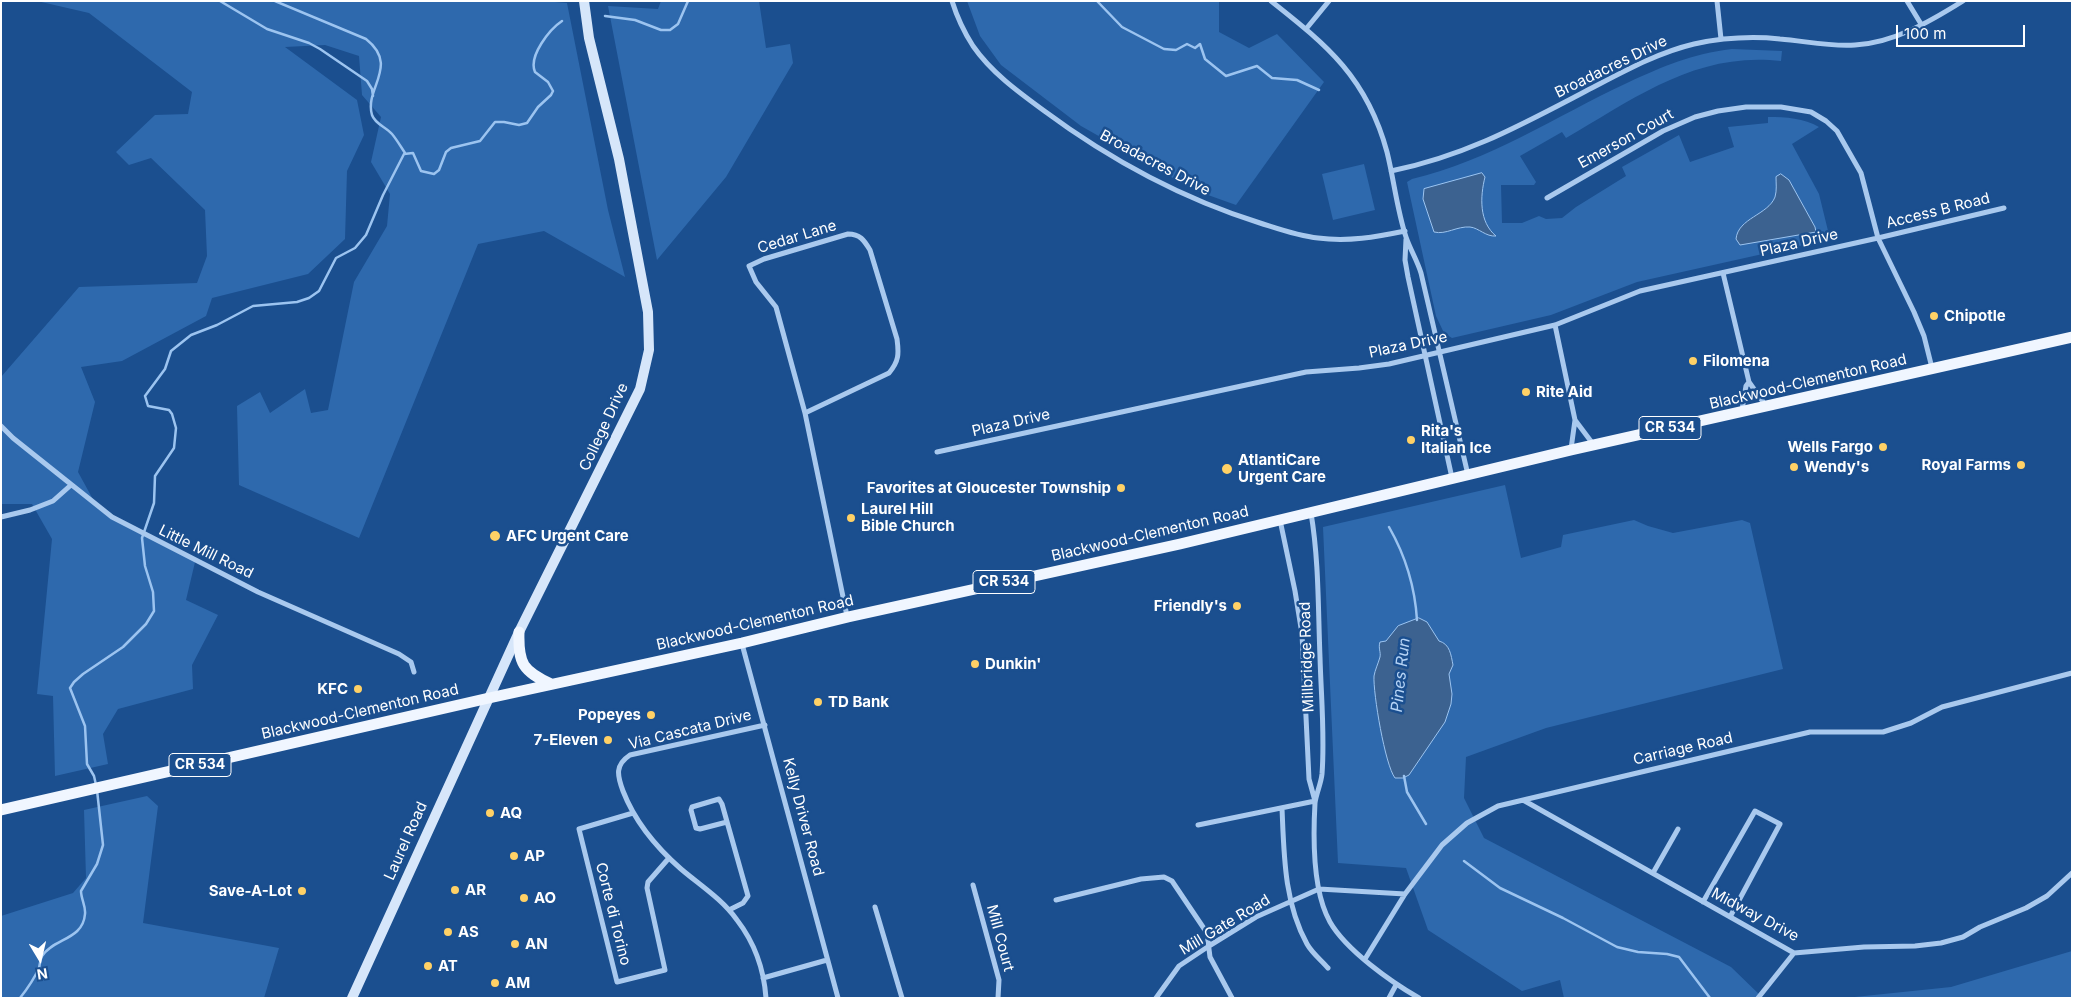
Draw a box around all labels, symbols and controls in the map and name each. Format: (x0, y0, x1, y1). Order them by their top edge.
scale bar (1898, 15, 2027, 47)
text: 100 m (1904, 24, 1946, 43)
street label: Broadacres Drive (1552, 32, 1670, 102)
street label: Emerson Court (1575, 105, 1677, 173)
street label: Broadacres Drive (1097, 126, 1213, 200)
street label: Access B Road (1884, 189, 1992, 233)
street label: Cedar Lane (755, 216, 839, 258)
street label: Plaza Drive (1758, 225, 1840, 261)
place label: Chipotle (1944, 307, 2006, 325)
marker: Chipotle (1928, 310, 1940, 322)
street label: Plaza Drive (1367, 328, 1449, 362)
street label: Blackwood-Clementon Road (1708, 351, 1908, 413)
place label: Filomena (1703, 352, 1770, 370)
marker: Filomena (1687, 355, 1699, 367)
street label: College Drive (576, 380, 632, 474)
place label: Rite Aid (1536, 383, 1593, 401)
marker: Rite Aid (1520, 386, 1532, 398)
street label: Plaza Drive (970, 405, 1052, 441)
road number: CR 534 (1639, 416, 1701, 439)
place label: Rita's Italian Ice (1421, 422, 1491, 457)
marker: Rita's Italian Ice (1405, 434, 1417, 446)
place label: Wells Fargo (1787, 438, 1873, 456)
marker: Wells Fargo (1877, 441, 1889, 453)
place label: AtlantiCare Urgent Care (1238, 451, 1326, 486)
place label: Royal Farms (1922, 456, 2011, 474)
place label: Wendy's (1804, 458, 1869, 476)
marker: Royal Farms (2015, 459, 2027, 471)
marker: Wendy's (1788, 461, 1800, 473)
marker: AtlantiCare Urgent Care (1220, 462, 1234, 476)
place label: Favorites at Gloucester Township (867, 479, 1111, 497)
marker: Favorites at Gloucester Township (1115, 482, 1127, 494)
place label: Laurel Hill Bible Church (861, 500, 955, 535)
street label: Blackwood-Clementon Road (1050, 503, 1250, 565)
marker: Laurel Hill Bible Church (845, 512, 857, 524)
street label: Little Mill Road (156, 521, 256, 583)
place label: AFC Urgent Care (506, 527, 629, 545)
marker: AFC Urgent Care (488, 529, 502, 543)
road number: CR 534 (973, 570, 1035, 594)
street label: Blackwood-Clementon Road (655, 592, 855, 654)
place label: Friendly's (1154, 597, 1227, 615)
marker: Friendly's (1231, 600, 1243, 612)
street label: Millbridge Road (1296, 601, 1318, 713)
water label: Pines Run (1388, 637, 1414, 713)
place label: Dunkin' (985, 655, 1041, 673)
marker: Dunkin' (969, 658, 981, 670)
place label: KFC (317, 680, 348, 698)
street label: Blackwood-Clementon Road (260, 681, 460, 743)
marker: KFC (352, 683, 364, 695)
place label: TD Bank (828, 693, 889, 711)
marker: TD Bank (812, 696, 824, 708)
place label: Popeyes (578, 706, 641, 724)
street label: Via Cascata Drive (627, 706, 753, 754)
marker: Popeyes (645, 709, 657, 721)
street label: Carriage Road (1632, 729, 1734, 769)
place label: 7-Eleven (533, 731, 598, 749)
marker: 7-Eleven (602, 734, 614, 746)
road number: CR 534 (169, 754, 231, 776)
street label: Kelly Driver Road (779, 756, 827, 878)
street label: Laurel Road (381, 799, 431, 883)
place label: AQ (500, 804, 522, 822)
marker: AQ (484, 807, 496, 819)
place label: AP (524, 847, 545, 865)
marker: AP (508, 850, 520, 862)
street label: Corte di Torino (592, 861, 634, 967)
place label: AR (465, 881, 486, 899)
place label: Save-A-Lot (209, 882, 292, 900)
marker: AR (449, 884, 461, 896)
street label: Midway Drive (1708, 884, 1802, 946)
marker: Save-A-Lot (296, 885, 308, 897)
place label: AO (534, 889, 556, 907)
street label: Mill Gate Road (1177, 891, 1273, 959)
marker: AO (518, 892, 530, 904)
street label: Mill Court (982, 903, 1018, 973)
place label: AS (458, 923, 479, 941)
marker: AS (442, 926, 454, 938)
north arrow (15, 934, 65, 984)
place label: AN (525, 935, 548, 953)
marker: AN (509, 938, 521, 950)
place label: AT (438, 957, 458, 975)
marker: AT (422, 960, 434, 972)
text: N (36, 965, 49, 984)
place label: AM (505, 974, 530, 992)
marker: AM (489, 977, 501, 989)

